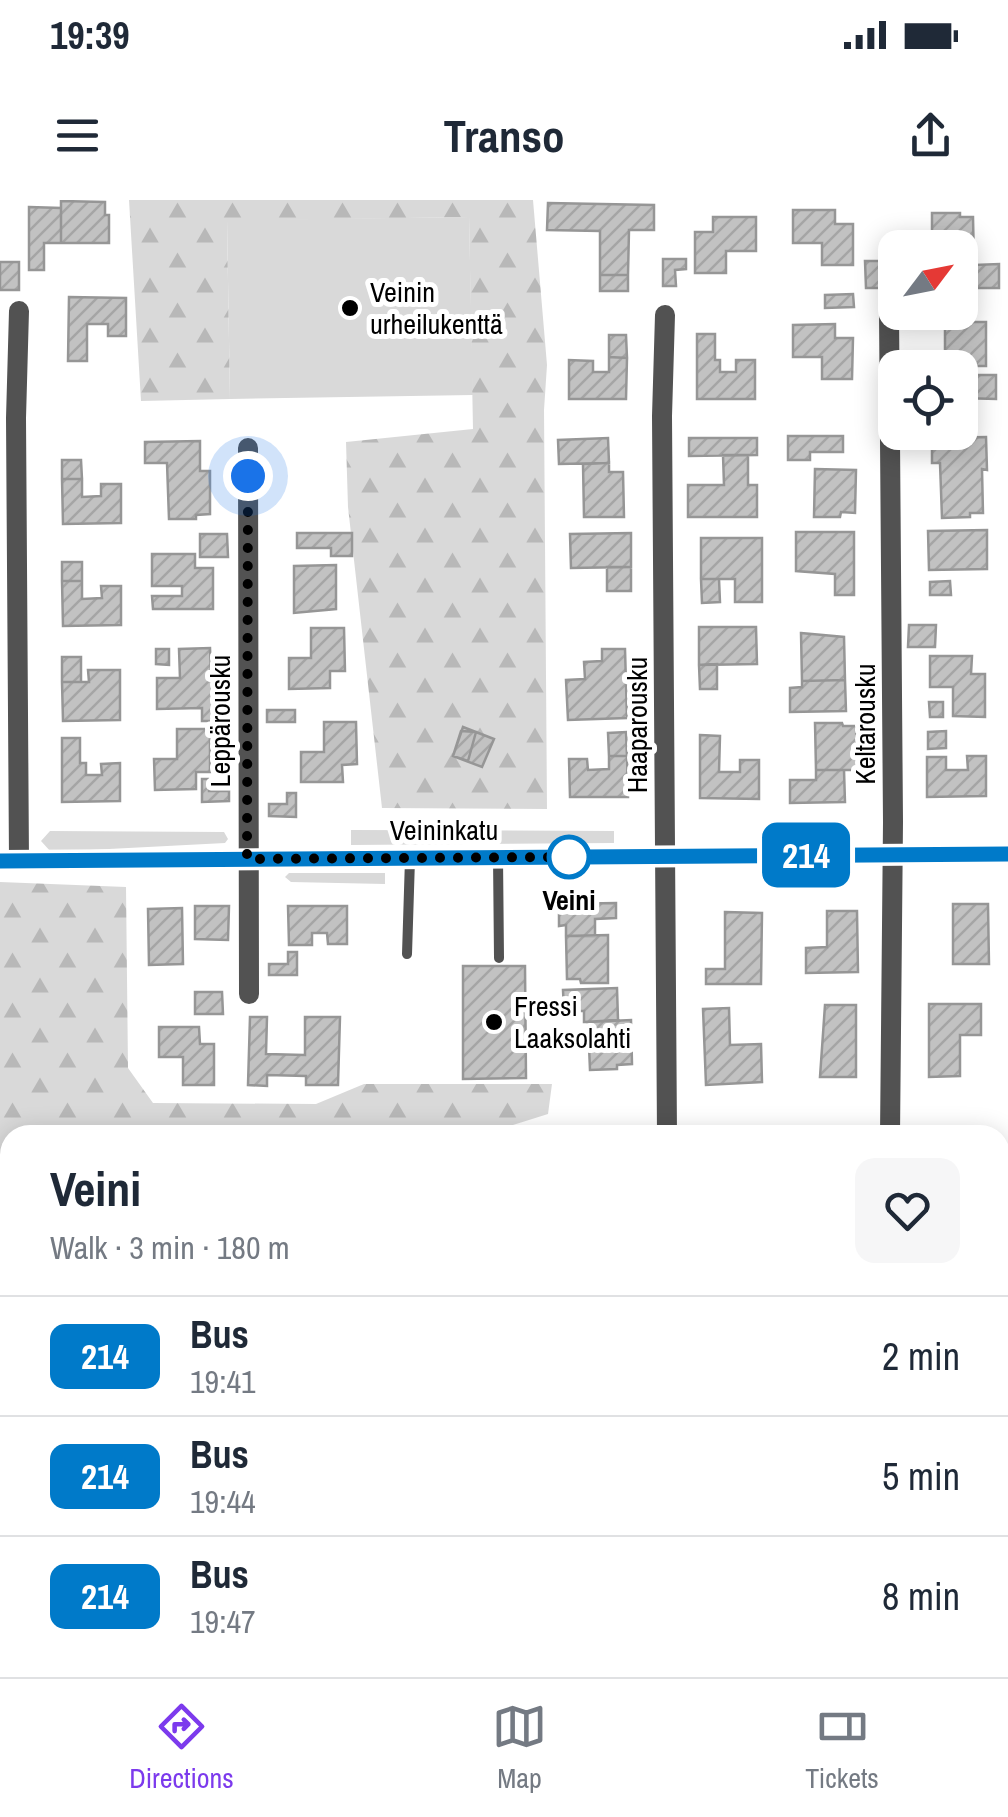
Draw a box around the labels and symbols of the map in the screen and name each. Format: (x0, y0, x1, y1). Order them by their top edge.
north arrow (878, 230, 978, 330)
place label: Veinin urheilukenttä (370, 273, 503, 343)
marker: Veinin urheilukenttä (339, 297, 361, 319)
your location (223, 451, 273, 501)
street label: Leppärousku (201, 655, 239, 787)
street label: Haaparousku (618, 657, 656, 793)
street label: Keltarousku (846, 663, 884, 785)
street label: Veininkatu (390, 811, 498, 849)
line badge: 214 (748, 822, 864, 888)
marker: Veini (548, 836, 590, 878)
place label: Veini (542, 881, 596, 919)
place label: Fressi Laaksolahti (514, 987, 631, 1057)
marker: Fressi Laaksolahti (483, 1011, 505, 1033)

